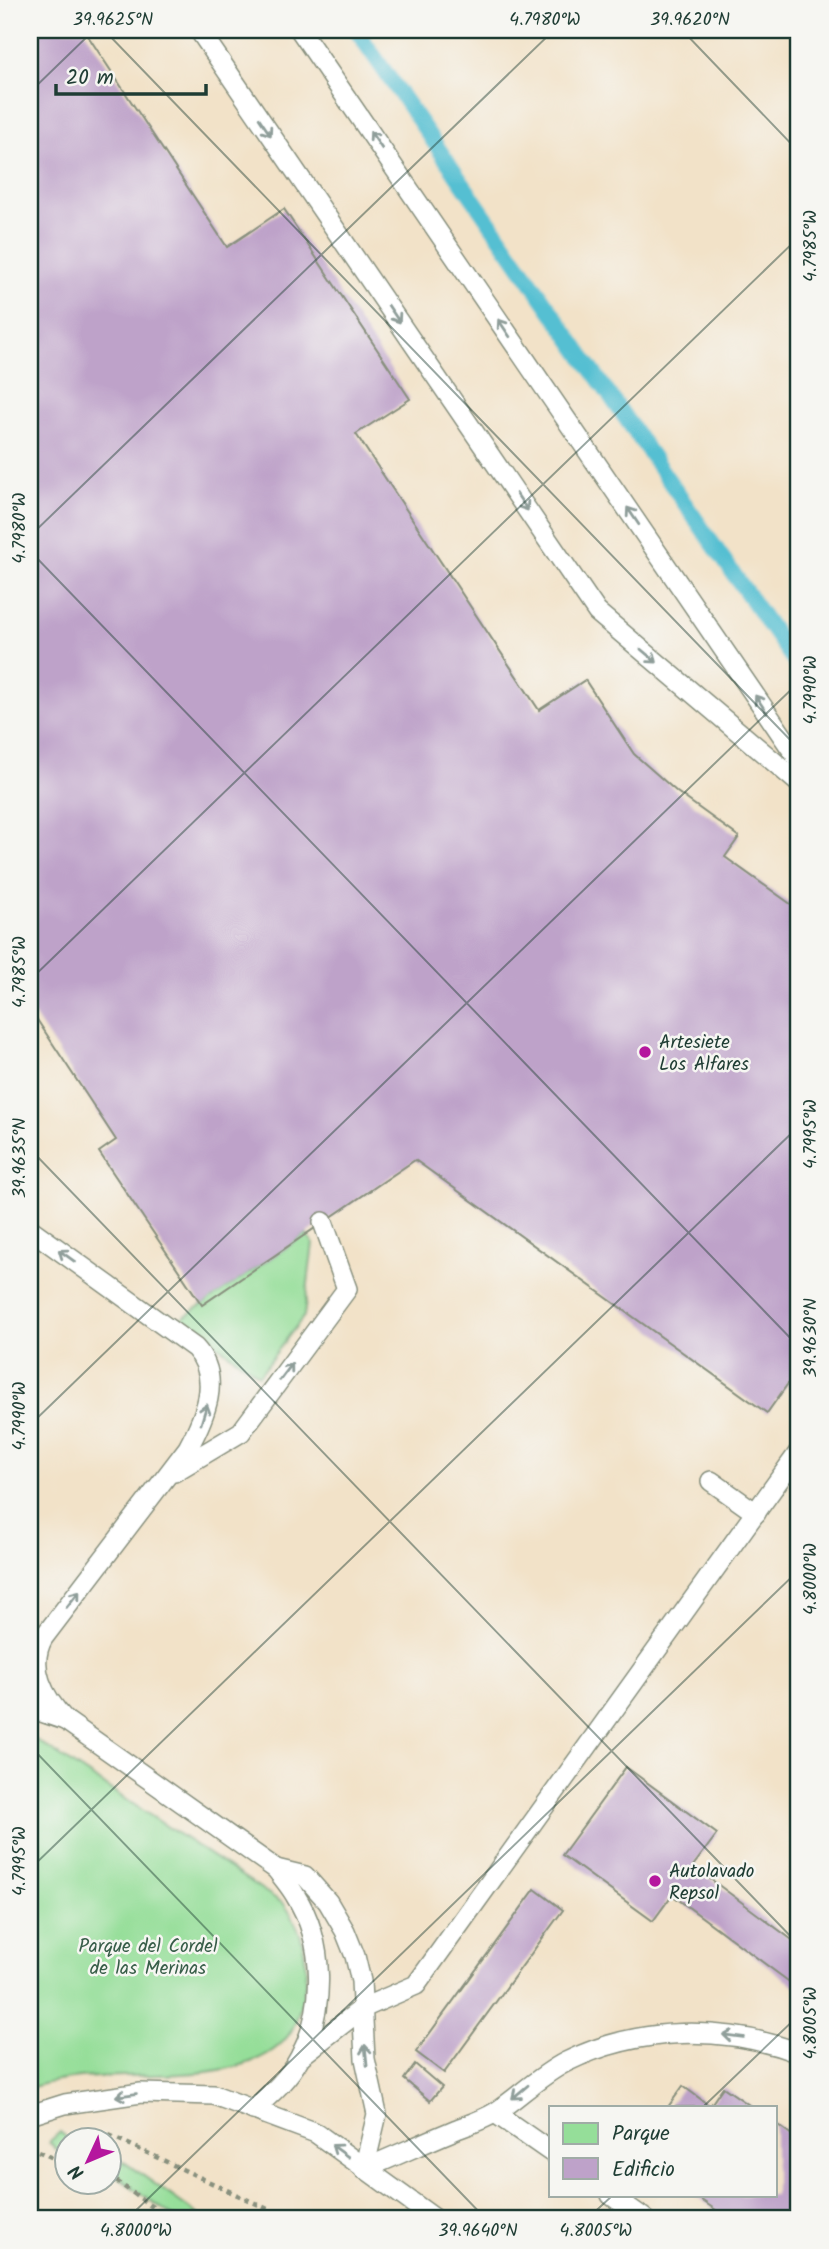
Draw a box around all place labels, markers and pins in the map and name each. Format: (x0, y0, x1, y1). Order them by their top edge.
place label: Artesiete Los Alfares (659, 1028, 749, 1080)
marker: Artesiete Los Alfares (637, 1044, 653, 1060)
place label: Autolavado Repsol (669, 1857, 754, 1909)
marker: Autolavado Repsol (647, 1873, 663, 1889)

